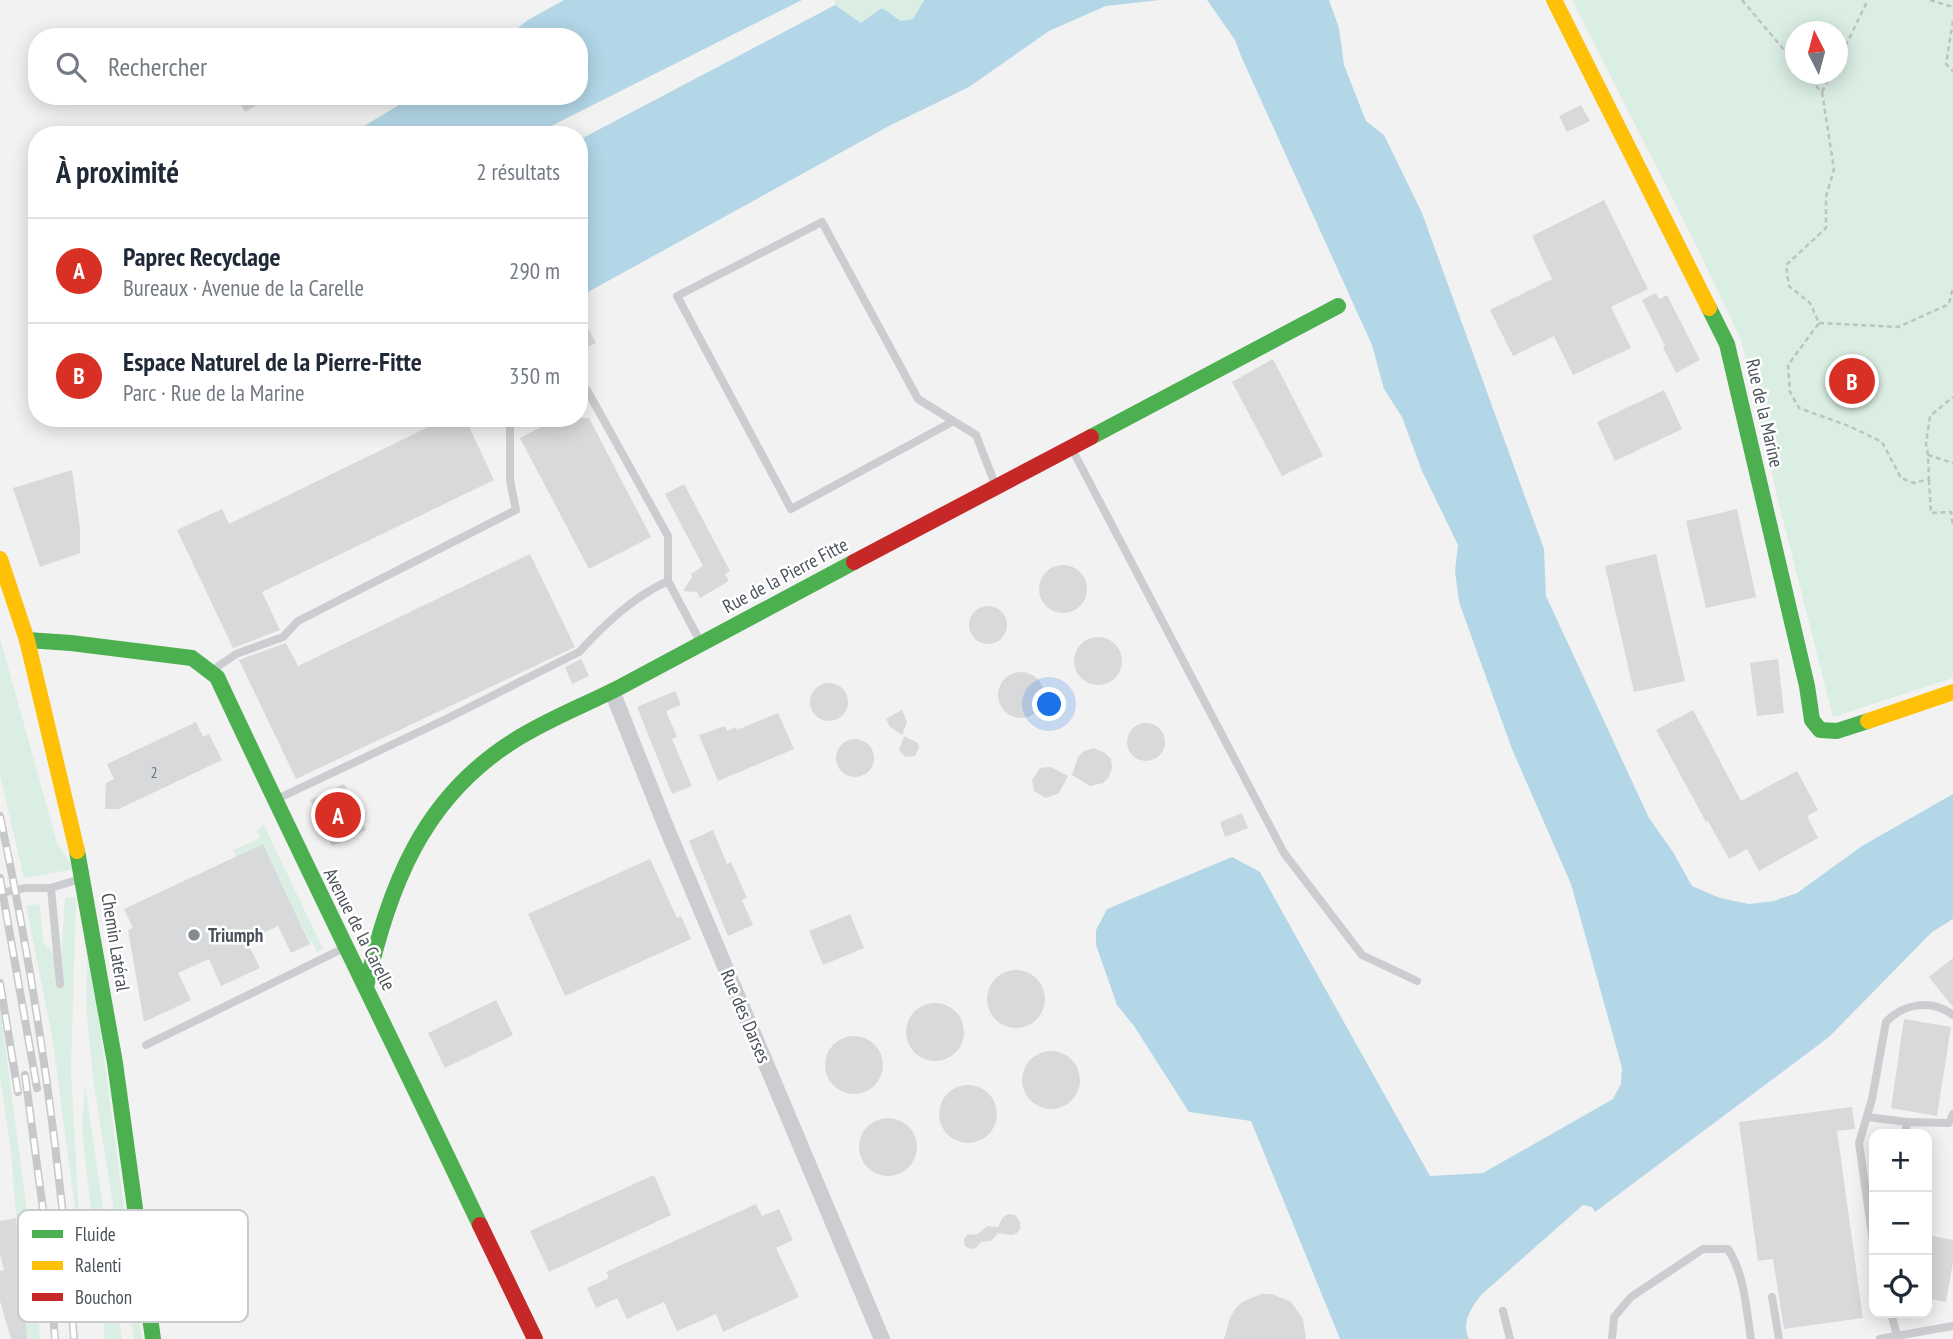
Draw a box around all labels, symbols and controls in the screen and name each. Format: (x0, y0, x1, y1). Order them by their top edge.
north arrow (1785, 21, 1848, 84)
search box (28, 28, 588, 105)
icon: search (52, 48, 90, 86)
text: Rechercher (108, 50, 207, 83)
text: À proximité (56, 152, 179, 191)
text: 2 résultats (476, 157, 560, 186)
text: Paprec Recyclage (123, 240, 281, 273)
text: A (73, 256, 85, 285)
text: 290 m (509, 256, 560, 285)
text: Bureaux · Avenue de la Carelle (123, 273, 364, 302)
text: Espace Naturel de la Pierre-Fitte (123, 345, 422, 378)
pin: B (1829, 355, 1875, 407)
street label: Rue de la Marine (1741, 356, 1789, 470)
text: B (73, 361, 85, 390)
text: 350 m (509, 361, 560, 390)
text: Parc · Rue de la Marine (123, 378, 305, 407)
street label: Rue de la Pierre Fitte (718, 532, 852, 618)
your location (1032, 687, 1066, 721)
house number: 2 (150, 762, 158, 782)
pin: A (315, 789, 361, 841)
street label: Avenue de la Carelle (319, 864, 401, 994)
street label: Chemin Latéral (96, 891, 136, 993)
place label: Triumph (208, 923, 263, 947)
marker: Triumph (186, 927, 202, 943)
street label: Rue des Darses (716, 966, 776, 1066)
map controls (1869, 1129, 1932, 1318)
button: + (1869, 1129, 1932, 1192)
button: − (1869, 1192, 1932, 1255)
legend (18, 1210, 248, 1322)
text: Fluide (75, 1222, 116, 1246)
text: Ralenti (75, 1253, 122, 1277)
button: locate (1869, 1255, 1932, 1318)
text: Bouchon (75, 1285, 132, 1309)

